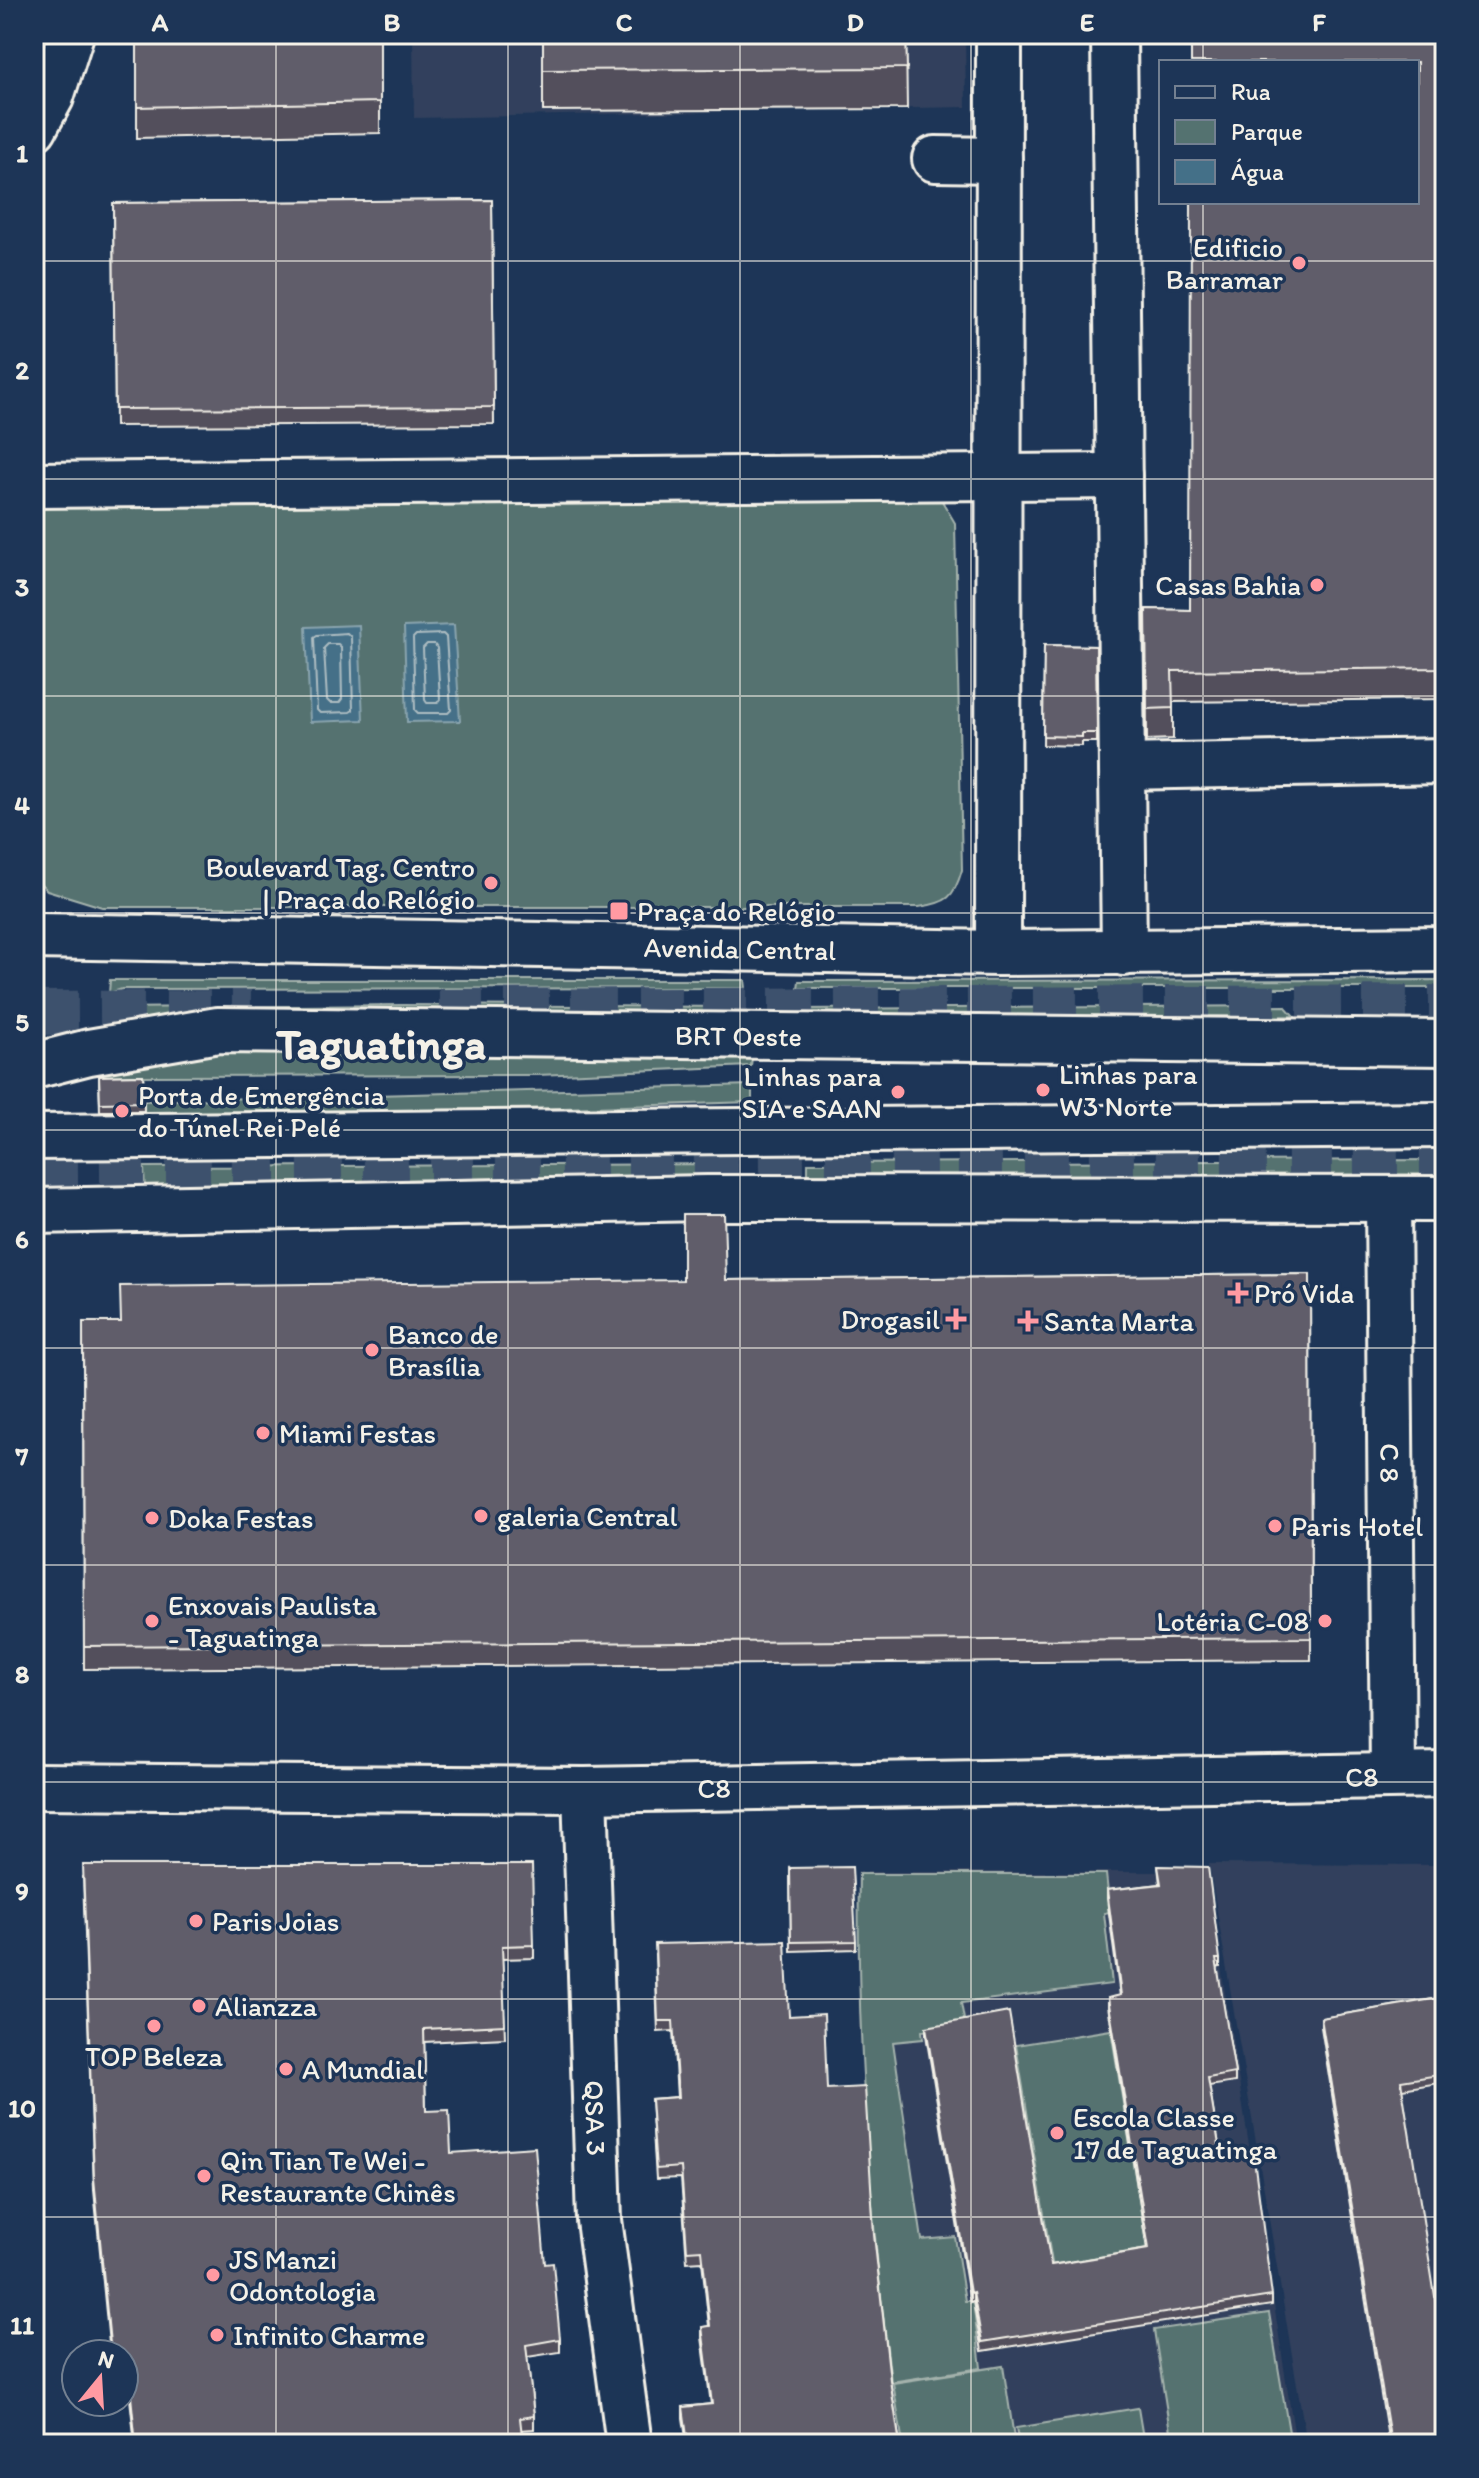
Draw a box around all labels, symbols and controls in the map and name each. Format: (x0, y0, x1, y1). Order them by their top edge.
text: A (151, 6, 169, 38)
text: B (384, 6, 401, 38)
text: C (616, 6, 633, 38)
text: D (846, 6, 864, 38)
text: E (1080, 6, 1094, 38)
text: F (1312, 6, 1326, 38)
legend (1159, 60, 1419, 204)
text: Rua (1231, 77, 1271, 106)
text: Parque (1231, 117, 1303, 146)
text: 1 (16, 137, 28, 169)
text: Água (1231, 157, 1284, 186)
place label: Edificio Barramar (1166, 230, 1283, 296)
marker: Edificio Barramar (1290, 254, 1308, 272)
text: 2 (15, 354, 29, 386)
place label: Casas Bahia (1155, 568, 1301, 602)
text: 3 (15, 571, 29, 603)
marker: Casas Bahia (1308, 576, 1326, 594)
text: 4 (14, 789, 30, 821)
place label: Boulevard Tag. Centro | Praça do Relógio (206, 850, 475, 916)
marker: Boulevard Tag. Centro | Praça do Relógio (482, 874, 500, 892)
place label: Praça do Relógio (637, 894, 836, 928)
marker: Praça do Relógio (608, 900, 630, 922)
street label: Avenida Central (643, 930, 837, 967)
text: 5 (15, 1006, 29, 1038)
district label: Taguatinga (275, 1017, 486, 1070)
street label: BRT Oeste (675, 1018, 802, 1053)
place label: Linhas para W3 Norte (1059, 1057, 1198, 1123)
place label: Linhas para SIA e SAAN (741, 1059, 882, 1125)
place label: Porta de Emergência do Túnel Rei Pelé (138, 1078, 386, 1144)
marker: Linhas para W3 Norte (1034, 1081, 1052, 1099)
marker: Linhas para SIA e SAAN (889, 1083, 907, 1101)
marker: Porta de Emergência do Túnel Rei Pelé (113, 1102, 131, 1120)
text: 6 (15, 1223, 29, 1255)
place label: Pró Vida (1254, 1276, 1354, 1310)
marker: Pró Vida (1229, 1284, 1247, 1302)
place label: Drogasil (840, 1302, 940, 1336)
place label: Santa Marta (1044, 1304, 1194, 1338)
marker: Drogasil (947, 1310, 965, 1328)
marker: Santa Marta (1019, 1312, 1037, 1330)
place label: Banco de Brasília (388, 1317, 499, 1383)
marker: Banco de Brasília (363, 1341, 381, 1359)
place label: Miami Festas (279, 1416, 436, 1450)
marker: Miami Festas (254, 1424, 272, 1442)
text: 7 (15, 1440, 29, 1472)
street label: C 8 (1373, 1443, 1407, 1483)
place label: galeria Central (497, 1499, 678, 1533)
place label: Doka Festas (168, 1501, 313, 1535)
marker: galeria Central (472, 1507, 490, 1525)
marker: Doka Festas (143, 1509, 161, 1527)
place label: Paris Hotel (1291, 1509, 1423, 1543)
marker: Paris Hotel (1266, 1517, 1284, 1535)
place label: Enxovais Paulista - Taguatinga (168, 1588, 377, 1654)
place label: Lotéria C-08 (1156, 1604, 1309, 1638)
marker: Enxovais Paulista - Taguatinga (143, 1612, 161, 1630)
marker: Lotéria C-08 (1316, 1612, 1334, 1630)
text: 8 (15, 1658, 29, 1690)
street label: C8 (1345, 1759, 1379, 1794)
street label: C8 (697, 1770, 731, 1805)
text: 9 (15, 1875, 29, 1907)
place label: Paris Joias (212, 1904, 339, 1938)
marker: Paris Joias (187, 1912, 205, 1930)
place label: Alianzza (215, 1989, 318, 2023)
marker: Alianzza (190, 1997, 208, 2015)
marker: TOP Beleza (145, 2017, 163, 2035)
place label: TOP Beleza (85, 2039, 224, 2073)
place label: A Mundial (302, 2052, 424, 2086)
marker: A Mundial (277, 2060, 295, 2078)
street label: QSA 3 (577, 2080, 614, 2156)
text: 10 (8, 2092, 36, 2124)
place label: Escola Classe 17 de Taguatinga (1073, 2100, 1278, 2166)
marker: Escola Classe 17 de Taguatinga (1048, 2124, 1066, 2142)
place label: Qin Tian Te Wei - Restaurante Chinês (220, 2143, 456, 2209)
marker: Qin Tian Te Wei - Restaurante Chinês (195, 2167, 213, 2185)
place label: JS Manzi Odontologia (229, 2242, 376, 2308)
marker: JS Manzi Odontologia (204, 2266, 222, 2284)
text: 11 (10, 2309, 34, 2341)
place label: Infinito Charme (233, 2318, 425, 2352)
marker: Infinito Charme (208, 2326, 226, 2344)
north arrow (60, 2338, 140, 2418)
text: N (95, 2344, 117, 2375)

